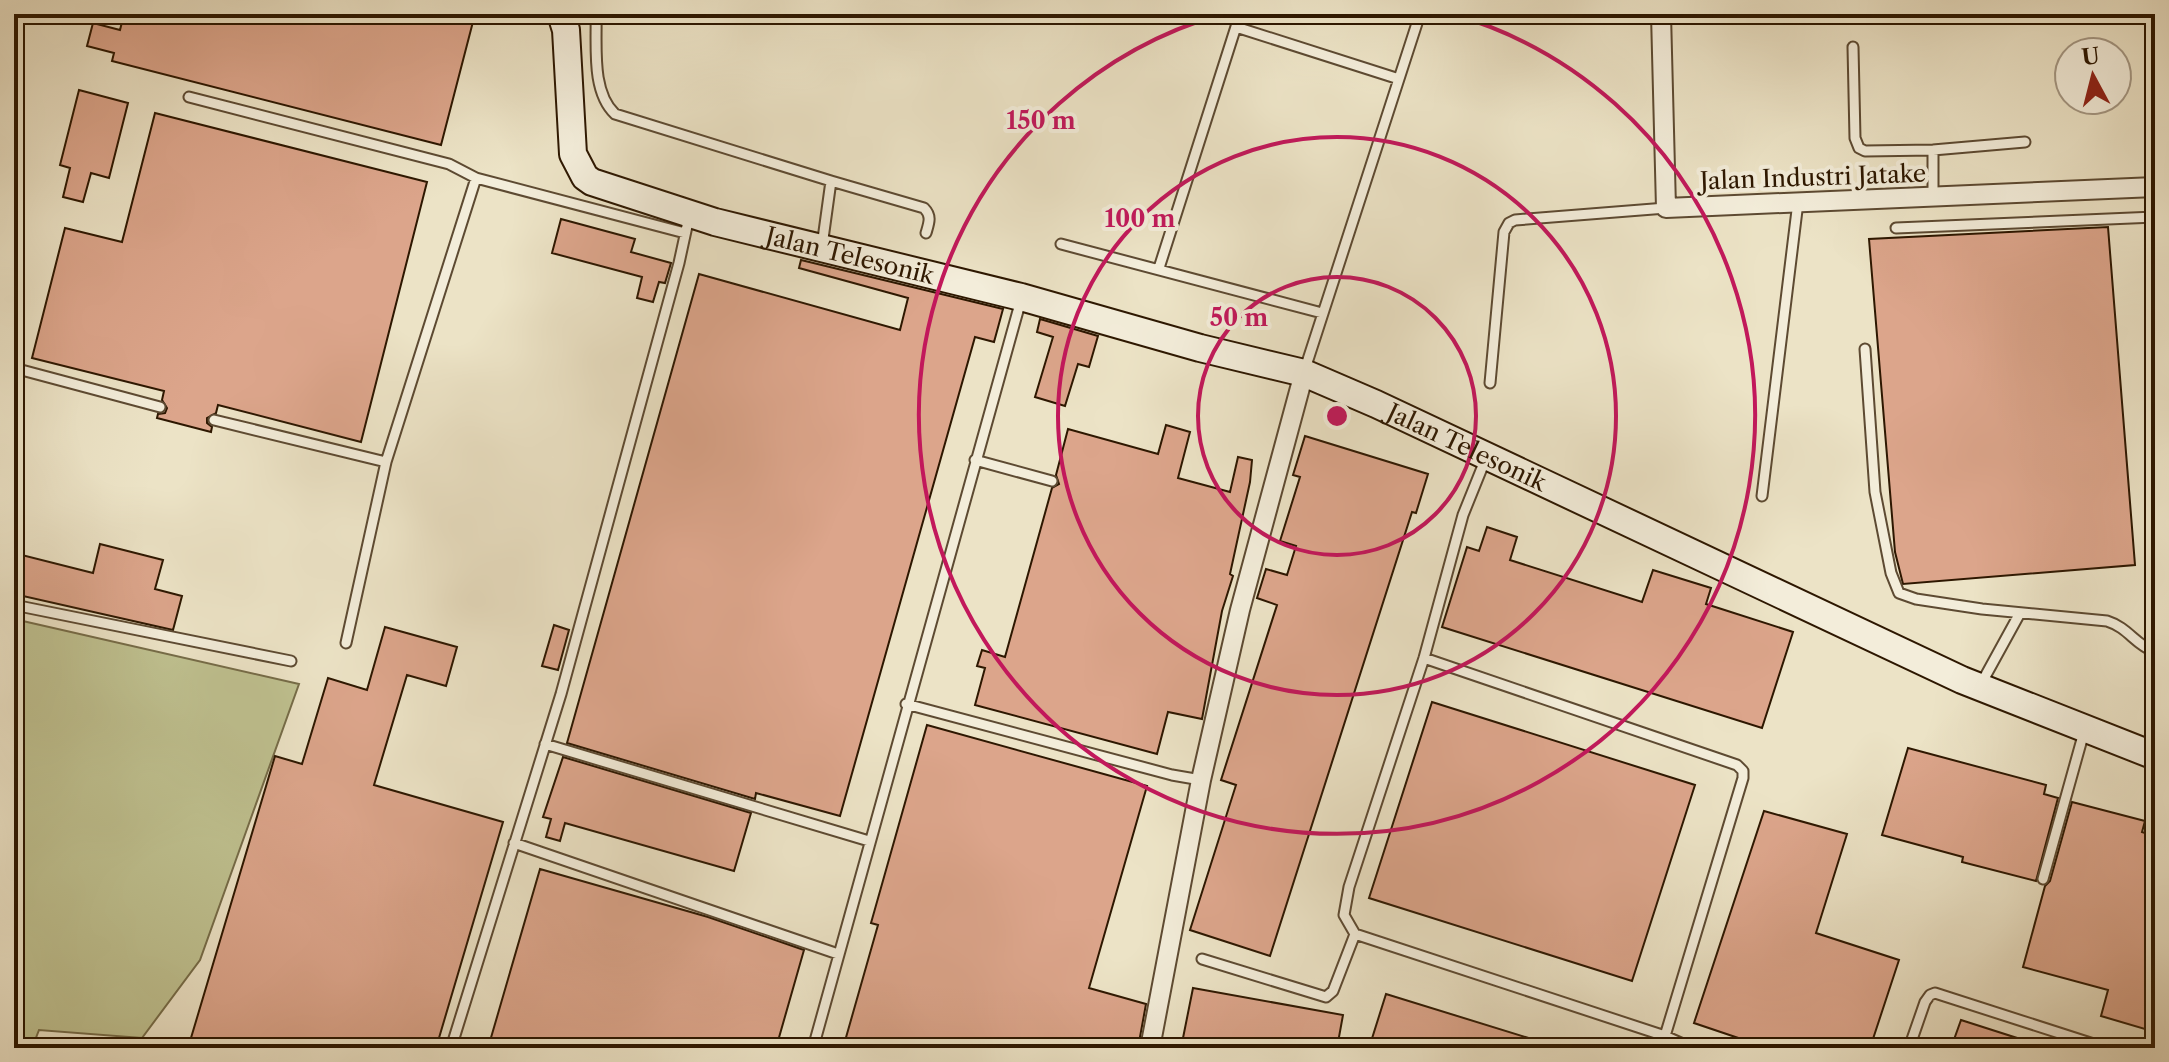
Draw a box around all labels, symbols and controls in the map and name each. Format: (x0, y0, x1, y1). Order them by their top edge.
north arrow (2053, 36, 2133, 116)
text: U (2080, 42, 2101, 71)
text: 150 m (1006, 106, 1076, 135)
street label: Jalan Industri Jatake (1695, 159, 1927, 196)
text: 100 m (1104, 204, 1176, 233)
street label: Jalan Telesonik (759, 220, 939, 290)
text: 50 m (1210, 303, 1268, 332)
street label: Jalan Telesonik (1379, 395, 1552, 497)
centre of rings (1323, 402, 1351, 430)

